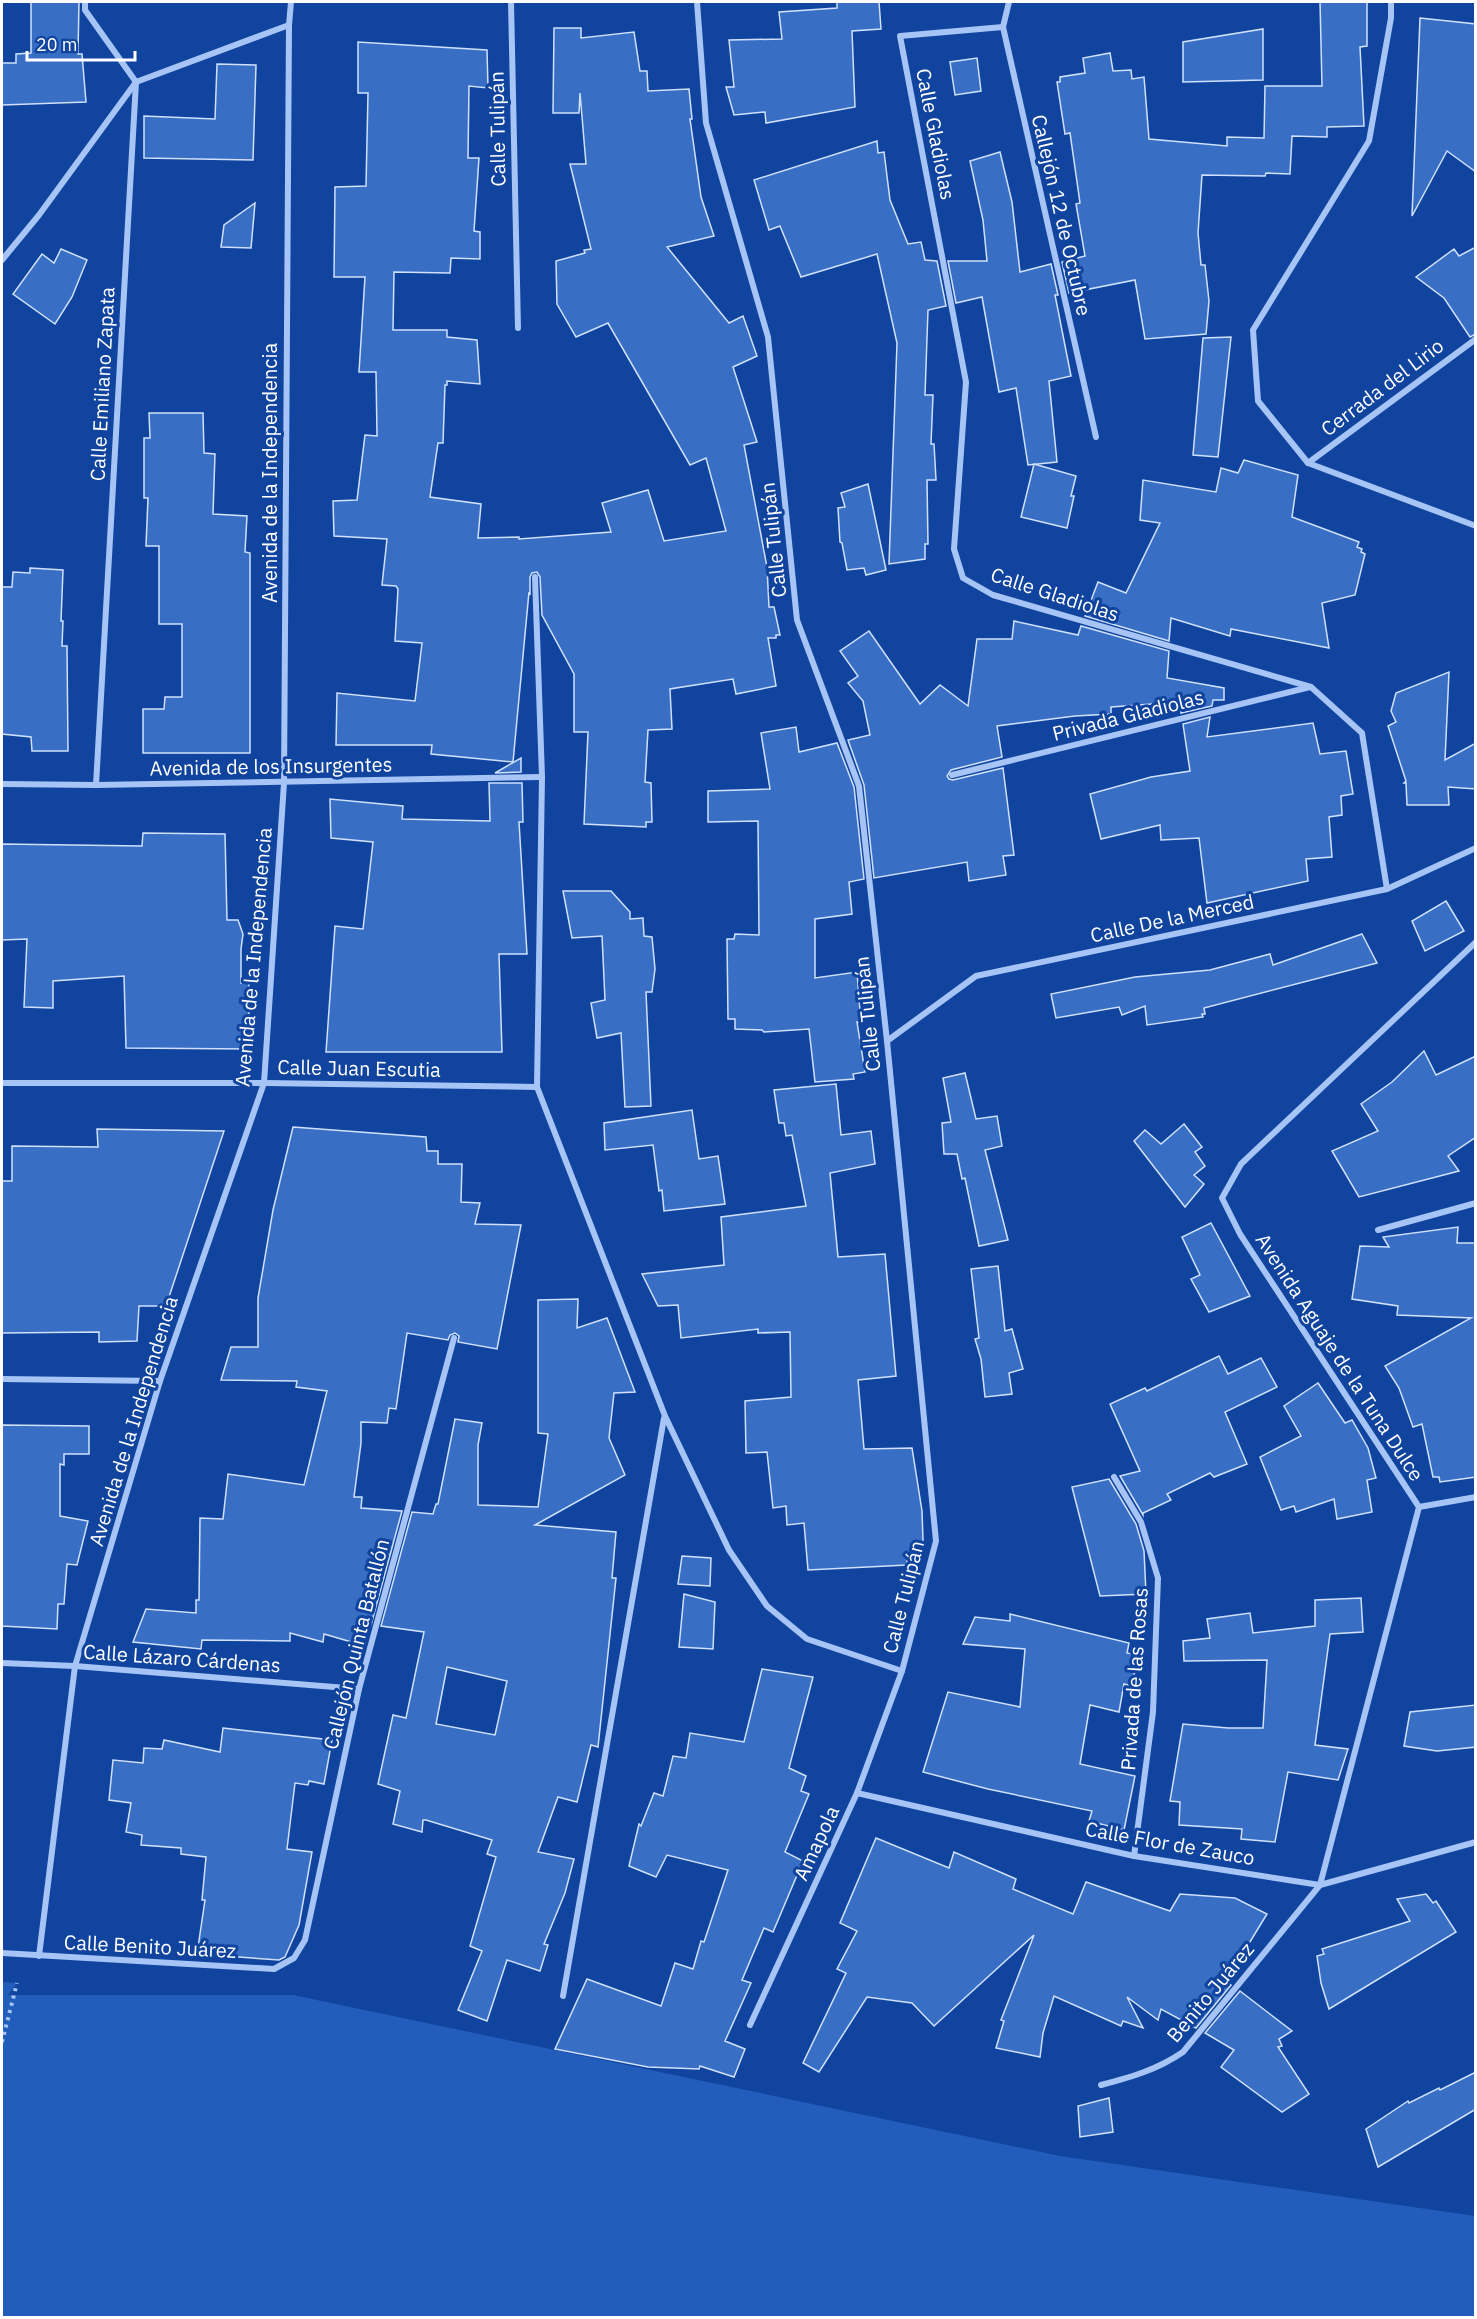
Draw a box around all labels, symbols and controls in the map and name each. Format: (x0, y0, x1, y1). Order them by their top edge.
scale bar (27, 24, 135, 62)
text: 20 m (36, 33, 78, 56)
street label: Calle Gladiolas (910, 66, 962, 202)
street label: Calle Tulipán (482, 71, 512, 187)
street label: Callejón 12 de Octubre (1026, 112, 1098, 318)
street label: Calle Emiliano Zapata (83, 286, 121, 482)
street label: Cerrada del Lirio (1315, 332, 1449, 442)
street label: Avenida de la Independencia (256, 343, 283, 603)
street label: Calle Tulipán (754, 481, 792, 599)
street label: Calle Gladiolas (987, 561, 1123, 627)
street label: Privada Gladiolas (1049, 683, 1207, 747)
street label: Avenida de los Insurgentes (149, 750, 393, 782)
street label: Avenida de la Independencia (228, 826, 278, 1088)
street label: Calle De la Merced (1088, 887, 1256, 949)
street label: Calle Tulipán (848, 955, 886, 1073)
street label: Calle Juan Escutia (277, 1053, 441, 1083)
street label: Avenida Aguaje de la Tuna Dulce (1250, 1228, 1430, 1486)
street label: Avenida de la Independencia (82, 1292, 184, 1549)
street label: Callejón Quinta Batallón (317, 1536, 395, 1752)
street label: Calle Tulipán (876, 1538, 930, 1656)
street label: Privada de las Rosas (1114, 1587, 1154, 1771)
street label: Calle Lázaro Cárdenas (82, 1638, 282, 1678)
street label: Amapola (787, 1801, 845, 1885)
street label: Calle Flor de Zauco (1083, 1815, 1257, 1871)
street label: Calle Benito Juárez (63, 1928, 237, 1964)
street label: Benito Juárez (1160, 1936, 1260, 2048)

